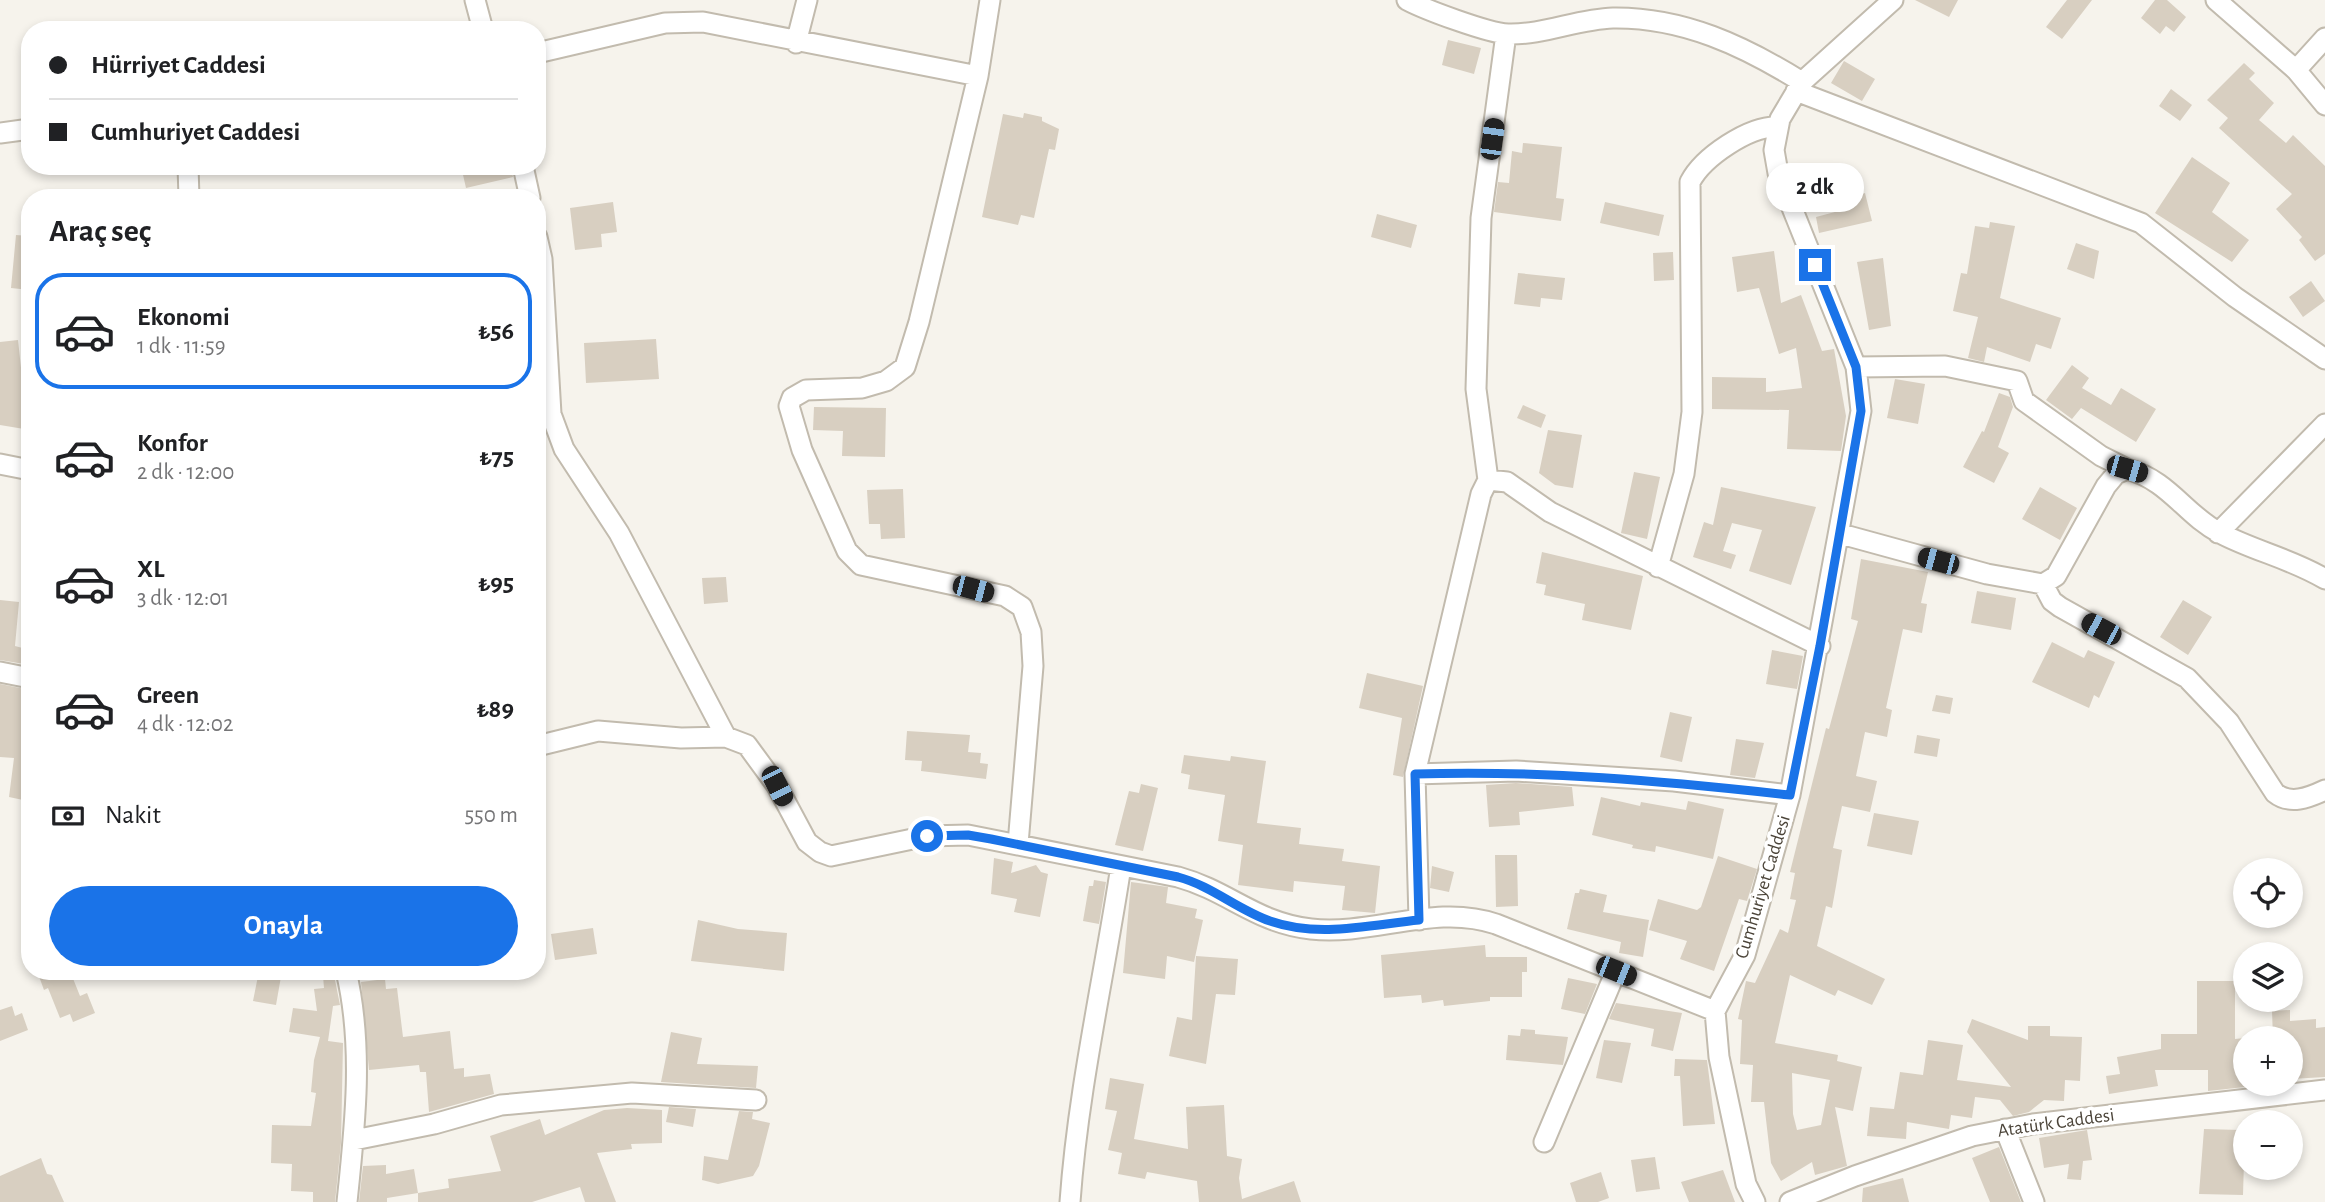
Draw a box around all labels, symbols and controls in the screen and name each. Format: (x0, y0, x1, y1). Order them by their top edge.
text: Hürriyet Caddesi (91, 52, 266, 78)
car (1479, 117, 1506, 161)
text: Cumhuriyet Caddesi (91, 119, 300, 145)
callout: 2 dk (1766, 163, 1864, 212)
text: 2 dk (1796, 176, 1834, 199)
text: Araç seç (49, 215, 151, 247)
route end (1799, 249, 1831, 281)
icon: car (53, 300, 116, 363)
text: Ekonomi (137, 304, 230, 330)
text: ₺56 (478, 318, 514, 344)
text: 1 dk · 11:59 (137, 335, 225, 358)
icon: car (53, 426, 116, 489)
text: Konfor (137, 430, 208, 456)
text: ₺75 (479, 444, 514, 470)
car (2104, 453, 2151, 485)
text: 2 dk · 12:00 (137, 461, 234, 484)
car (1915, 545, 1962, 577)
icon: car (53, 552, 116, 615)
text: XL (137, 556, 164, 582)
text: ₺95 (478, 570, 514, 596)
car (950, 573, 997, 605)
text: 3 dk · 12:01 (137, 587, 229, 610)
car (2078, 610, 2125, 648)
icon: car (53, 678, 116, 741)
text: Green (137, 682, 199, 708)
text: ₺89 (476, 696, 514, 722)
text: 4 dk · 12:02 (137, 713, 233, 736)
car (759, 763, 796, 809)
icon: cash (49, 797, 87, 835)
text: Nakit (105, 802, 161, 828)
text: 550 m (464, 804, 518, 827)
street label: Cumhuriyet Caddesi (1732, 813, 1794, 961)
route start (911, 820, 943, 852)
map controls (2233, 858, 2303, 1180)
button: locate (2233, 858, 2303, 928)
button: Onayla (49, 886, 518, 966)
button: layers (2233, 942, 2303, 1012)
car (1593, 953, 1640, 989)
button: + (2233, 1026, 2303, 1096)
street label: Atatürk Caddesi (1996, 1105, 2116, 1141)
button: − (2233, 1110, 2303, 1180)

